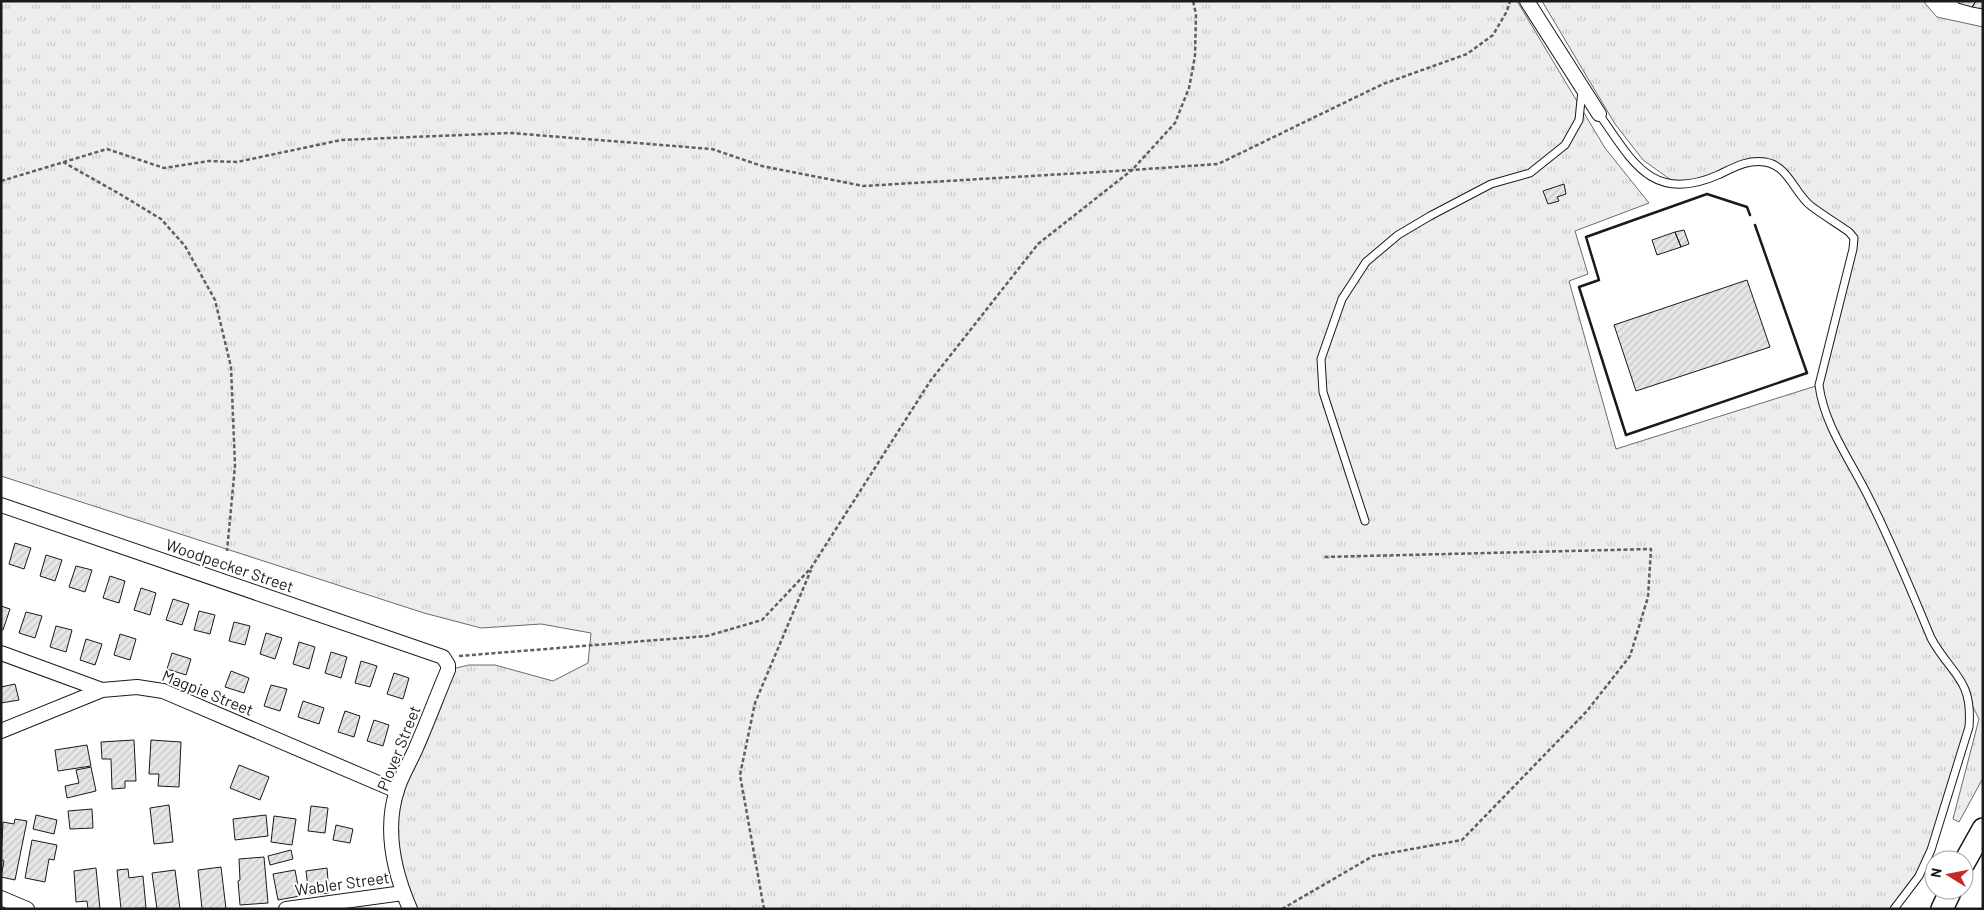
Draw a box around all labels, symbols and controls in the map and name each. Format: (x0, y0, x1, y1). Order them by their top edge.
street label: Woodpecker Street (164, 534, 296, 596)
street label: Magpie Street (160, 665, 256, 719)
street label: Plover Street (372, 703, 424, 793)
north arrow (1924, 850, 1974, 900)
street label: Wabler Street (294, 867, 390, 899)
text: N (1927, 867, 1945, 879)

